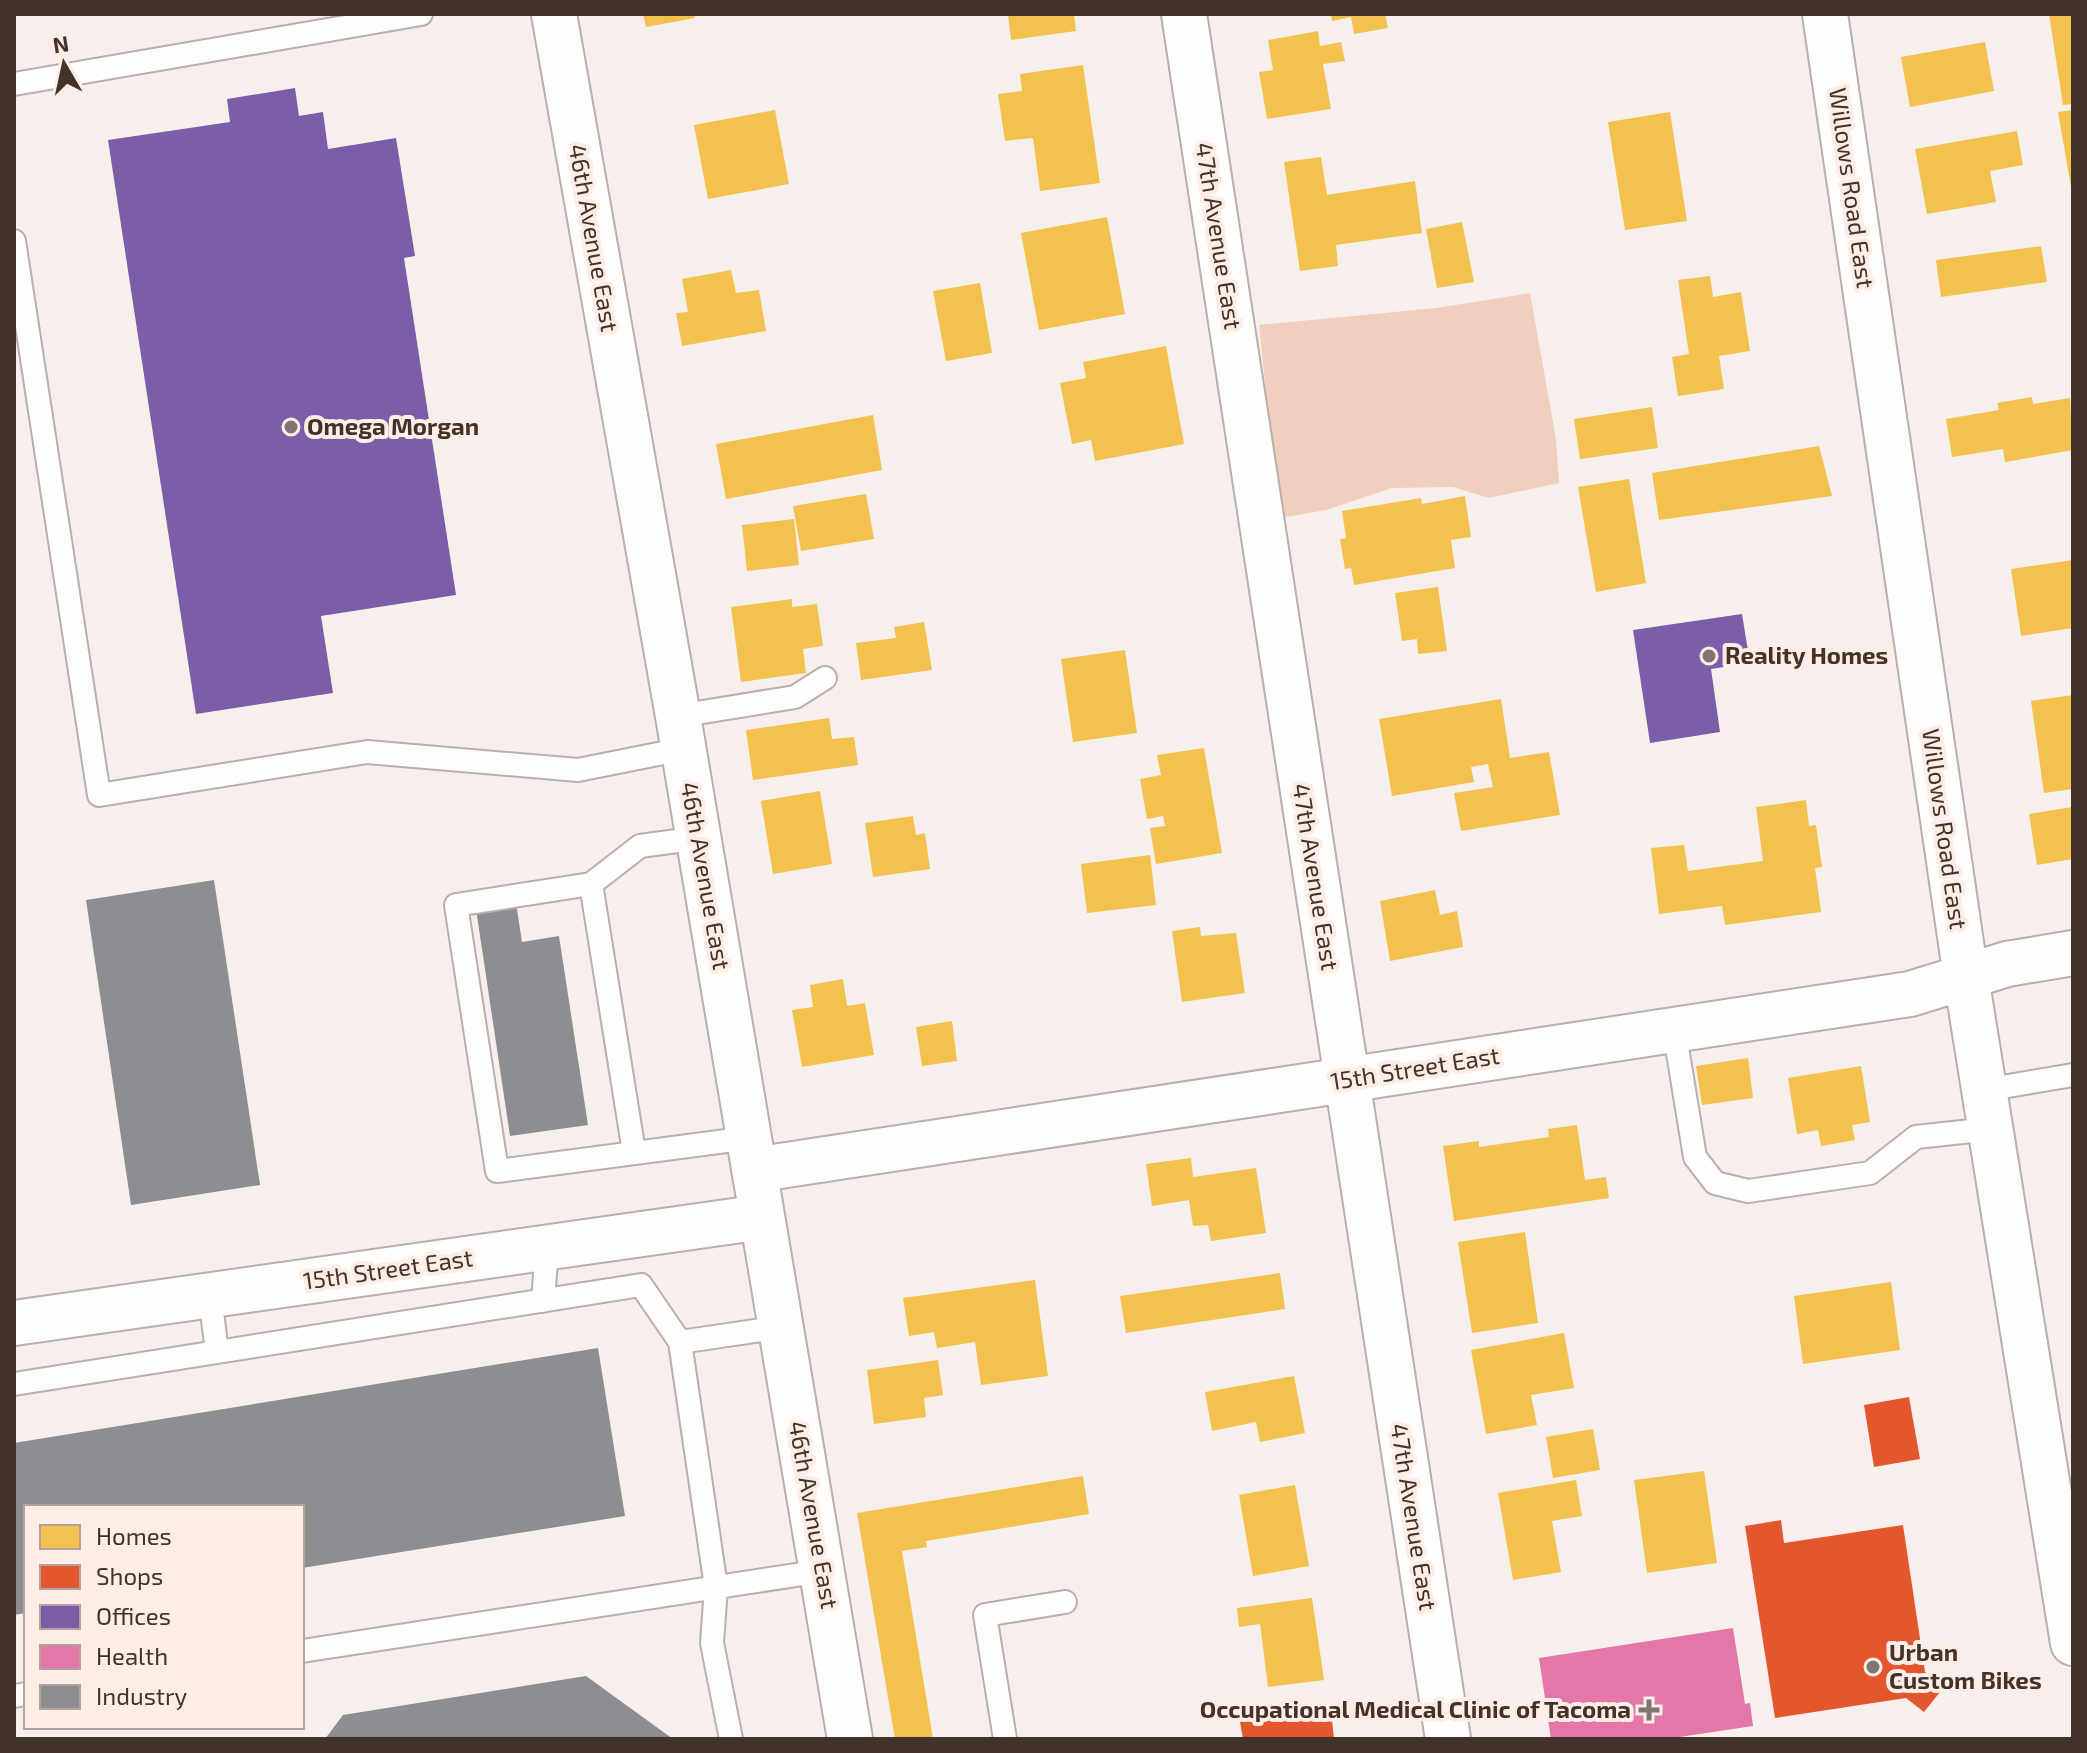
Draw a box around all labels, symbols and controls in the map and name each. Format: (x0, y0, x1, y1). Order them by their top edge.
north arrow (24, 24, 104, 104)
text: N (51, 29, 71, 57)
street label: Willows Road East (1824, 86, 1881, 290)
street label: 47th Avenue East (1190, 140, 1249, 331)
street label: 46th Avenue East (564, 142, 625, 334)
place label: Omega Morgan (307, 411, 479, 440)
marker: Omega Morgan (282, 418, 300, 436)
place label: Reality Homes (1725, 640, 1888, 669)
marker: Reality Homes (1700, 647, 1718, 665)
street label: Willows Road East (1917, 727, 1974, 931)
street label: 46th Avenue East (676, 780, 737, 972)
street label: 47th Avenue East (1287, 781, 1346, 972)
street label: 15th Street East (1328, 1040, 1501, 1095)
street label: 15th Street East (301, 1242, 474, 1295)
street label: 46th Avenue East (784, 1419, 845, 1611)
street label: 47th Avenue East (1385, 1421, 1444, 1612)
legend (24, 1505, 304, 1729)
text: Homes (96, 1521, 172, 1550)
text: Shops (96, 1561, 163, 1590)
text: Offices (96, 1601, 171, 1630)
place label: Urban Custom Bikes (1889, 1637, 2042, 1694)
text: Health (96, 1641, 168, 1670)
marker: Urban Custom Bikes (1864, 1658, 1882, 1676)
text: Industry (96, 1681, 188, 1710)
place label: Occupational Medical Clinic of Tacoma (1200, 1694, 1631, 1723)
marker: Occupational Medical Clinic of Tacoma (1638, 1699, 1660, 1721)

